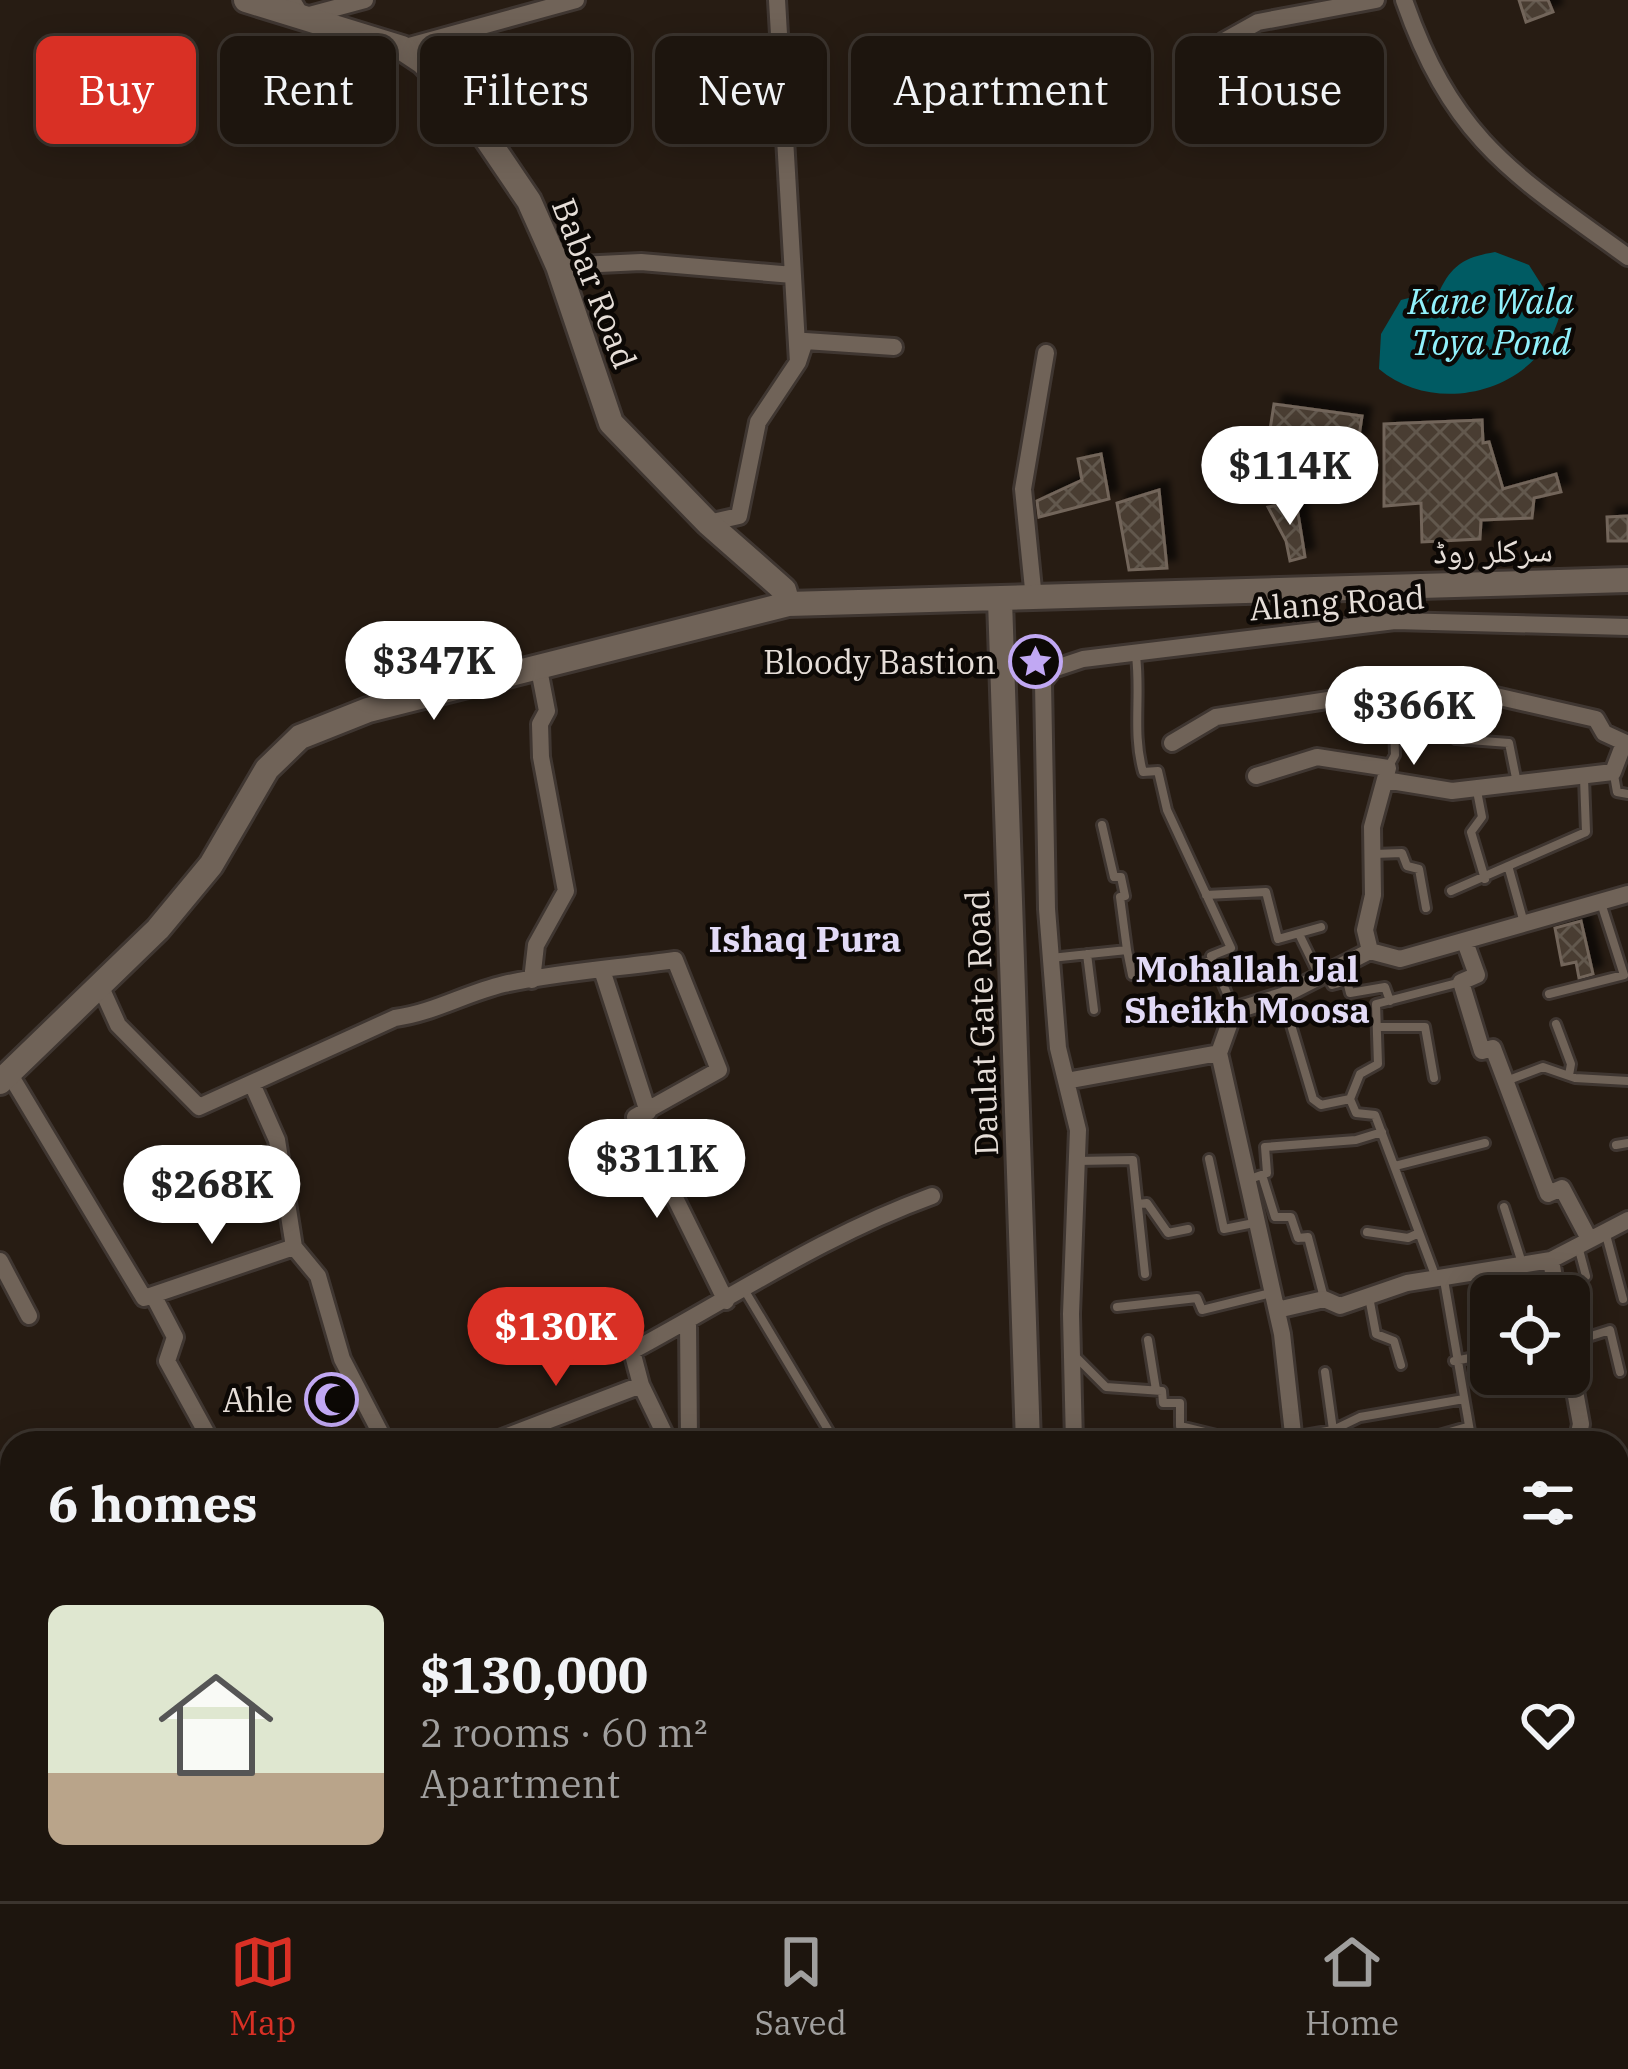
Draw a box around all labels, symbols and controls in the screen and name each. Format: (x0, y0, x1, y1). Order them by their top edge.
chip: Buy (36, 36, 196, 144)
chip: Rent (220, 36, 396, 144)
chip: Filters (420, 36, 631, 144)
chip: New (655, 36, 827, 144)
chip: Apartment (851, 36, 1151, 144)
chip: House (1175, 36, 1384, 144)
street label: Babar Road (543, 192, 647, 374)
water label: Kane Wala Toya Pond (1407, 277, 1575, 365)
pin: $114K (1206, 426, 1374, 528)
text: $114K (1228, 439, 1352, 490)
street label: سرکلر روڈ (1433, 527, 1553, 573)
street label: Alang Road (1248, 574, 1426, 630)
pin: $347K (350, 621, 518, 723)
place icon: Bloody Bastion (1007, 633, 1063, 689)
text: $347K (372, 634, 496, 685)
place label: Bloody Bastion (763, 640, 996, 683)
pin: $366K (1330, 666, 1498, 768)
text: $366K (1352, 679, 1476, 730)
street label: Daulat Gate Road (955, 889, 1007, 1157)
district label: Ishaq Pura (708, 915, 902, 962)
district label: Mohallah Jal Sheikh Moosa (1124, 945, 1370, 1033)
pin: $311K (573, 1119, 741, 1221)
text: $311K (595, 1132, 719, 1183)
pin: $268K (128, 1145, 296, 1247)
text: $268K (150, 1158, 274, 1209)
map controls (1470, 1275, 1590, 1395)
button: locate (1470, 1275, 1590, 1395)
pin: $130K (472, 1287, 640, 1389)
text: $130K (494, 1300, 618, 1351)
mosque icon: Ahle (304, 1371, 360, 1427)
place label: Ahle (223, 1378, 293, 1421)
text: 6 homes (48, 1470, 258, 1536)
icon: filters (1515, 1470, 1581, 1536)
text: $130,000 (420, 1641, 648, 1707)
icon: home (144, 1653, 288, 1797)
icon: heart (1515, 1692, 1581, 1758)
text: 2 rooms · 60 m² (420, 1707, 708, 1758)
text: Apartment (420, 1758, 620, 1809)
tab: Map (229, 1929, 296, 2044)
tab: Saved (754, 1929, 847, 2044)
tab: Home (1305, 1929, 1399, 2044)

